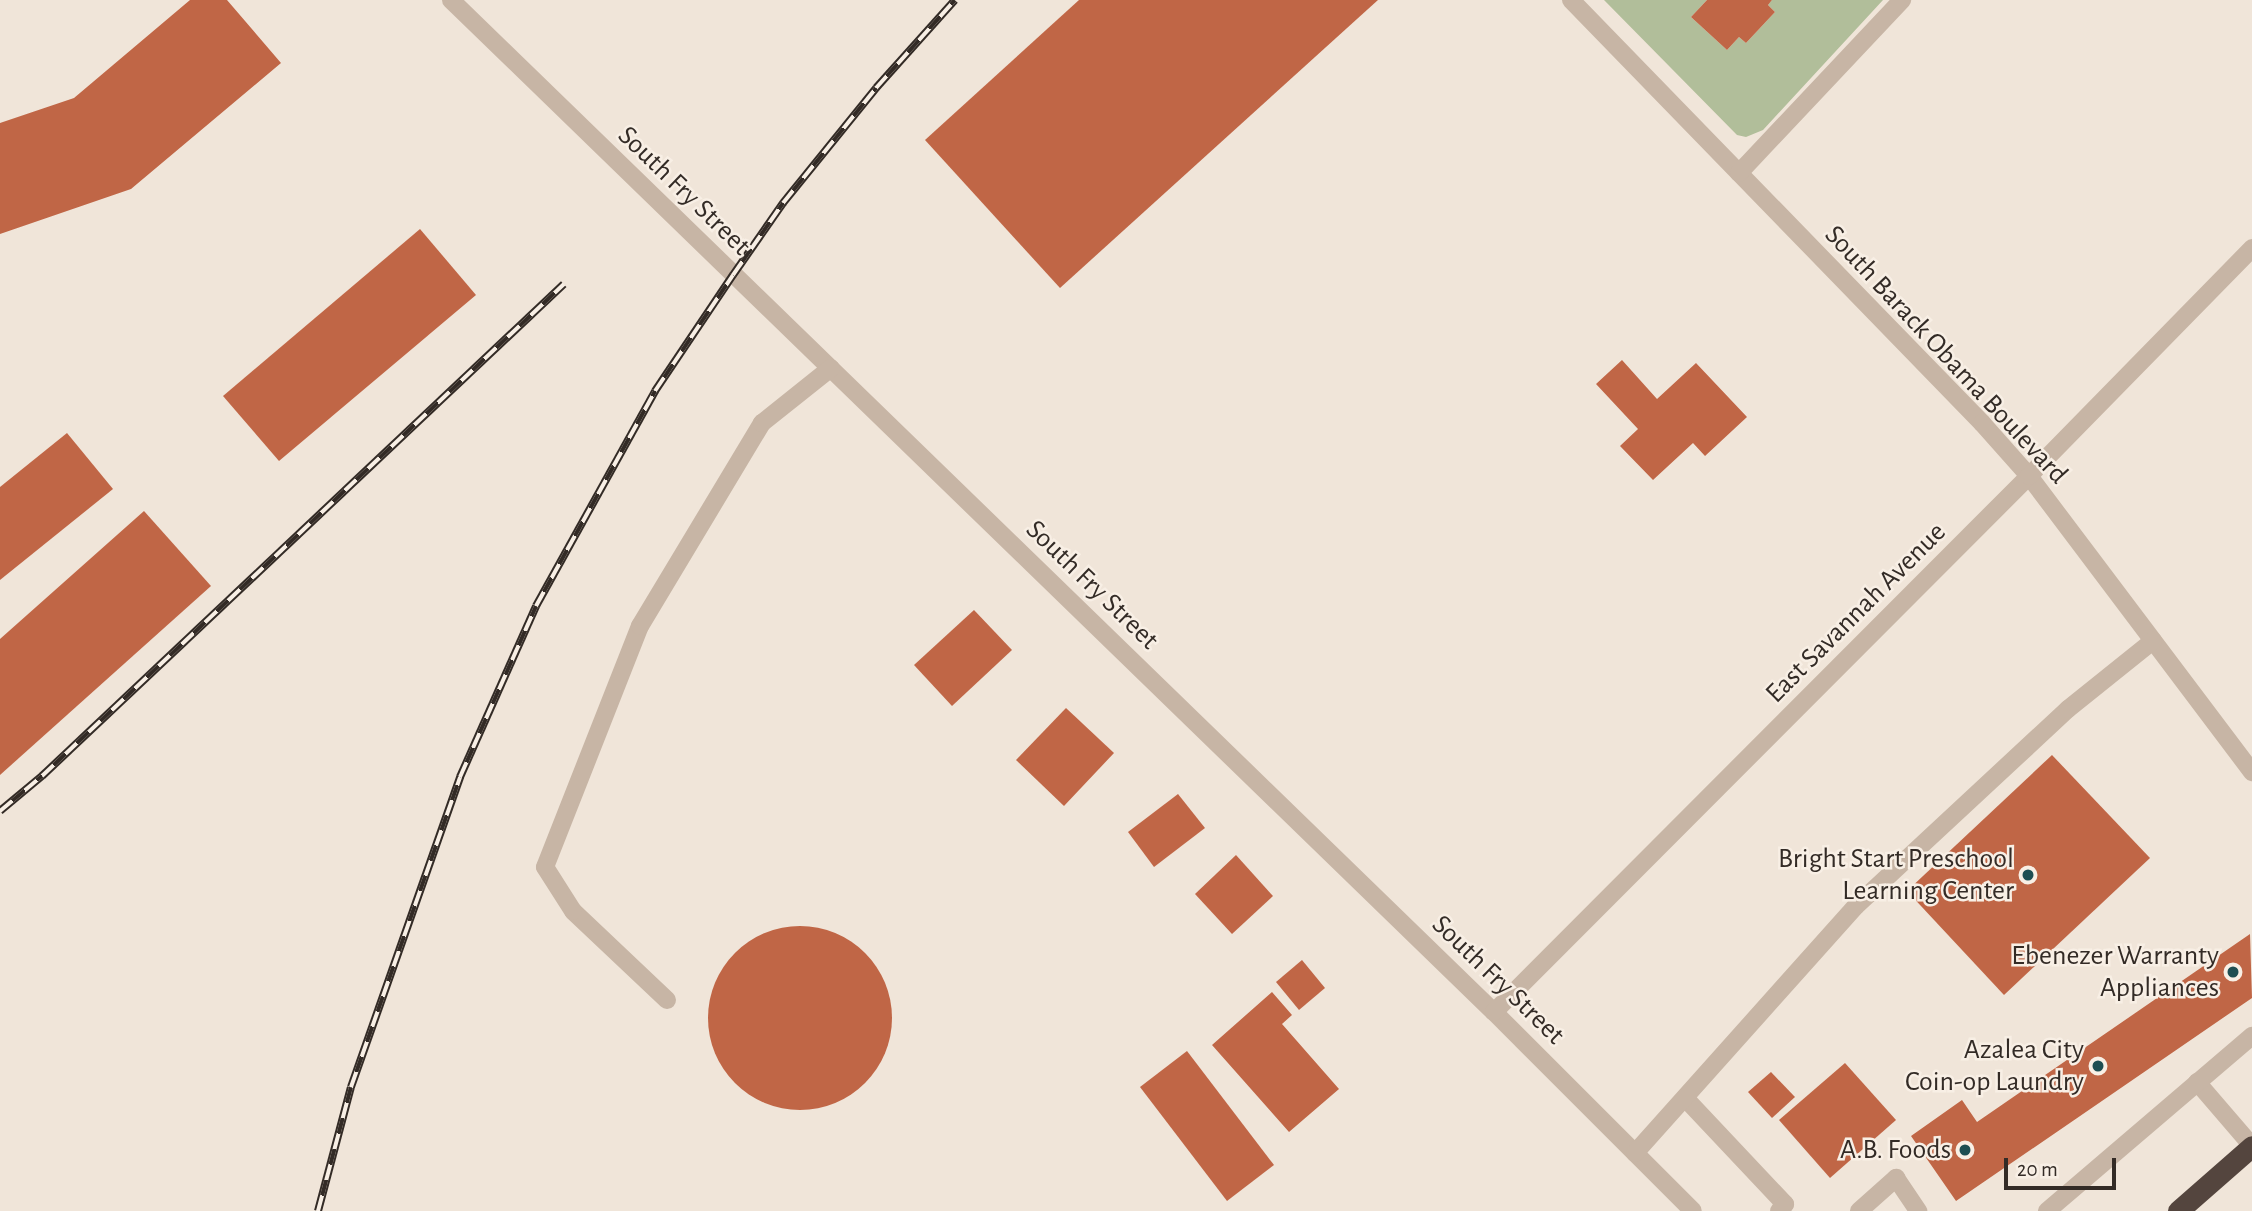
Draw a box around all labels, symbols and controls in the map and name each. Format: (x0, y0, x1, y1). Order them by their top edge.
street label: South Fry Street (611, 119, 757, 263)
street label: South Barack Obama Boulevard (1817, 219, 2075, 491)
street label: South Fry Street (1019, 513, 1165, 657)
street label: East Savannah Avenue (1759, 516, 1953, 710)
place label: Bright Start Preschool Learning Center (1778, 842, 2014, 908)
marker: Bright Start Preschool Learning Center (2020, 867, 2036, 883)
street label: South Fry Street (1425, 908, 1571, 1052)
place label: Ebenezer Warranty Appliances (2011, 939, 2219, 1005)
marker: Ebenezer Warranty Appliances (2225, 964, 2241, 980)
place label: Azalea City Coin-op Laundry (1905, 1033, 2084, 1099)
marker: Azalea City Coin-op Laundry (2090, 1058, 2106, 1074)
place label: A.B. Foods (1840, 1133, 1951, 1167)
marker: A.B. Foods (1957, 1142, 1973, 1158)
scale bar (2007, 1144, 2119, 1188)
text: 20 m (2017, 1159, 2058, 1180)

